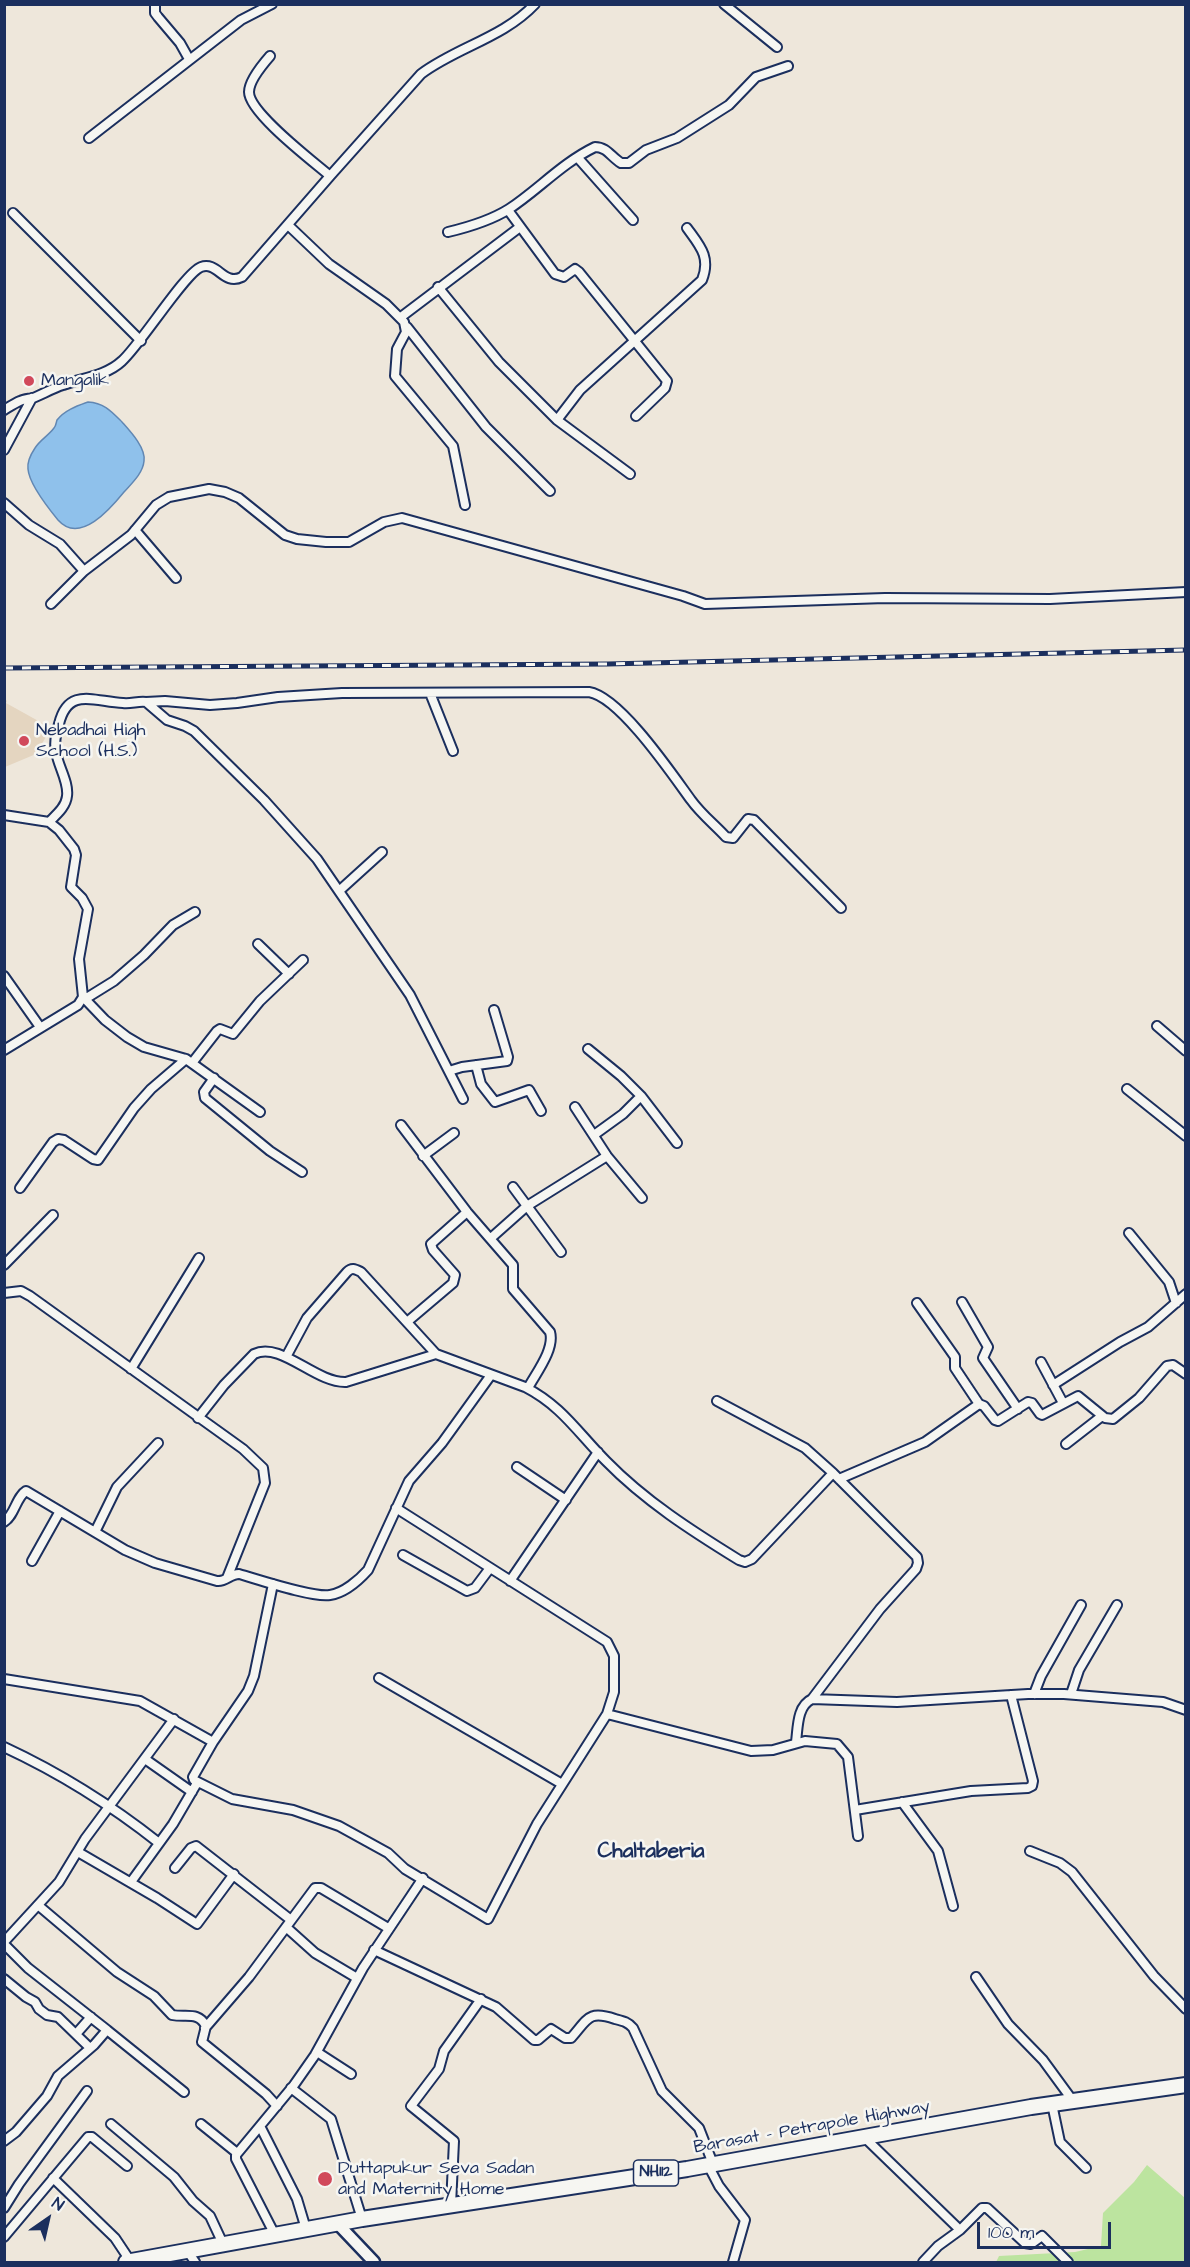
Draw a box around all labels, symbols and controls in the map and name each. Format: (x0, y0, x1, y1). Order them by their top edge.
place label: Mangalik (41, 370, 109, 392)
marker: Mangalik (22, 374, 36, 388)
place label: Nebadhai High School (H.S.) (36, 720, 145, 762)
marker: Nebadhai High School (H.S.) (17, 734, 31, 748)
district label: Chaltaberia (597, 1840, 705, 1866)
street label: Barasat - Petrapole Highway (692, 2097, 932, 2159)
place label: Duttapukur Seva Sadan and Maternity Home (338, 2158, 534, 2200)
road number: NH112 (634, 2160, 678, 2186)
marker: Duttapukur Seva Sadan and Maternity Home (316, 2170, 334, 2188)
north arrow (18, 2189, 78, 2249)
text: N (48, 2192, 68, 2216)
scale bar (980, 2210, 1114, 2248)
text: 100 m (988, 2220, 1034, 2245)

